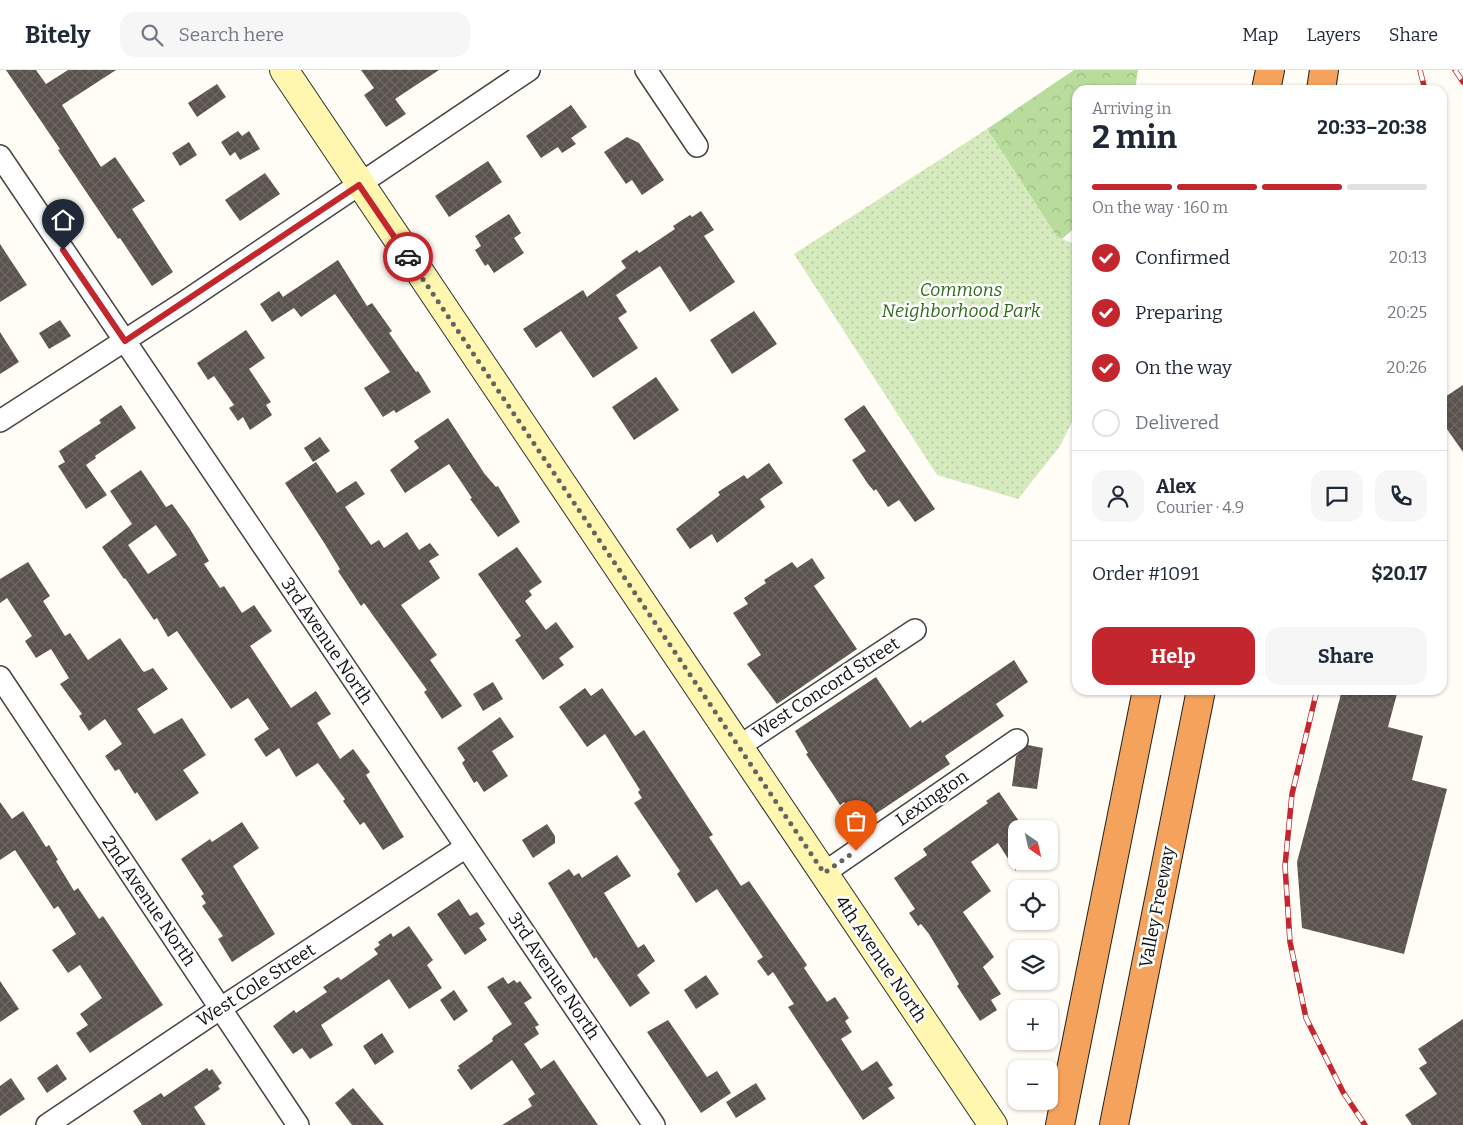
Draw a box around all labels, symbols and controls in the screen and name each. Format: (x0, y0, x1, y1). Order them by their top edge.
search box (120, 12, 470, 57)
text: Bitely (25, 21, 90, 49)
icon: search (138, 21, 166, 49)
text: Search here (178, 23, 284, 46)
text: Map (1242, 24, 1278, 46)
text: Layers (1306, 24, 1361, 46)
text: Share (1389, 24, 1438, 46)
text: Arriving in (1092, 99, 1171, 118)
text: 20:33–20:38 (1317, 116, 1427, 139)
text: 2 min (1092, 118, 1177, 156)
text: On the way · 160 m (1092, 198, 1228, 217)
pin (42, 199, 84, 250)
icon: home (49, 206, 77, 234)
courier (383, 232, 433, 282)
icon: car (394, 243, 422, 271)
icon: check (1092, 244, 1120, 272)
text: Confirmed (1135, 246, 1230, 269)
text: 20:13 (1389, 248, 1427, 267)
park label: Commons Neighborhood Park (882, 279, 1041, 322)
icon: check (1092, 299, 1120, 327)
text: Preparing (1135, 301, 1223, 324)
text: 20:25 (1387, 303, 1427, 322)
icon: check (1092, 354, 1120, 382)
text: On the way (1135, 356, 1232, 379)
text: 20:26 (1387, 358, 1427, 377)
text: Delivered (1135, 411, 1219, 434)
button: person (1092, 470, 1144, 522)
button: chat (1311, 470, 1363, 522)
button: phone (1375, 470, 1427, 522)
text: Alex (1156, 475, 1196, 498)
text: Courier · 4.9 (1156, 498, 1244, 517)
text: Order #1091 (1092, 562, 1199, 585)
text: $20.17 (1371, 562, 1427, 585)
street label: 3rd Avenue North (276, 573, 378, 709)
button: Help (1092, 627, 1255, 685)
button: Share (1265, 627, 1427, 685)
street label: West Concord Street (749, 632, 904, 744)
street label: Lexington (892, 765, 973, 831)
pin (835, 800, 877, 851)
icon: bag (842, 807, 870, 835)
north arrow (1008, 820, 1058, 870)
map controls (1008, 820, 1058, 1110)
street label: 2nd Avenue North (97, 832, 201, 970)
street label: Valley Freeway (1134, 844, 1180, 970)
button: locate (1008, 880, 1058, 930)
street label: 4th Avenue North (830, 891, 932, 1027)
street label: 3rd Avenue North (503, 908, 605, 1044)
street label: West Cole Street (193, 938, 320, 1031)
button: layers (1008, 940, 1058, 990)
button: + (1008, 1000, 1058, 1050)
button: − (1008, 1060, 1058, 1110)

